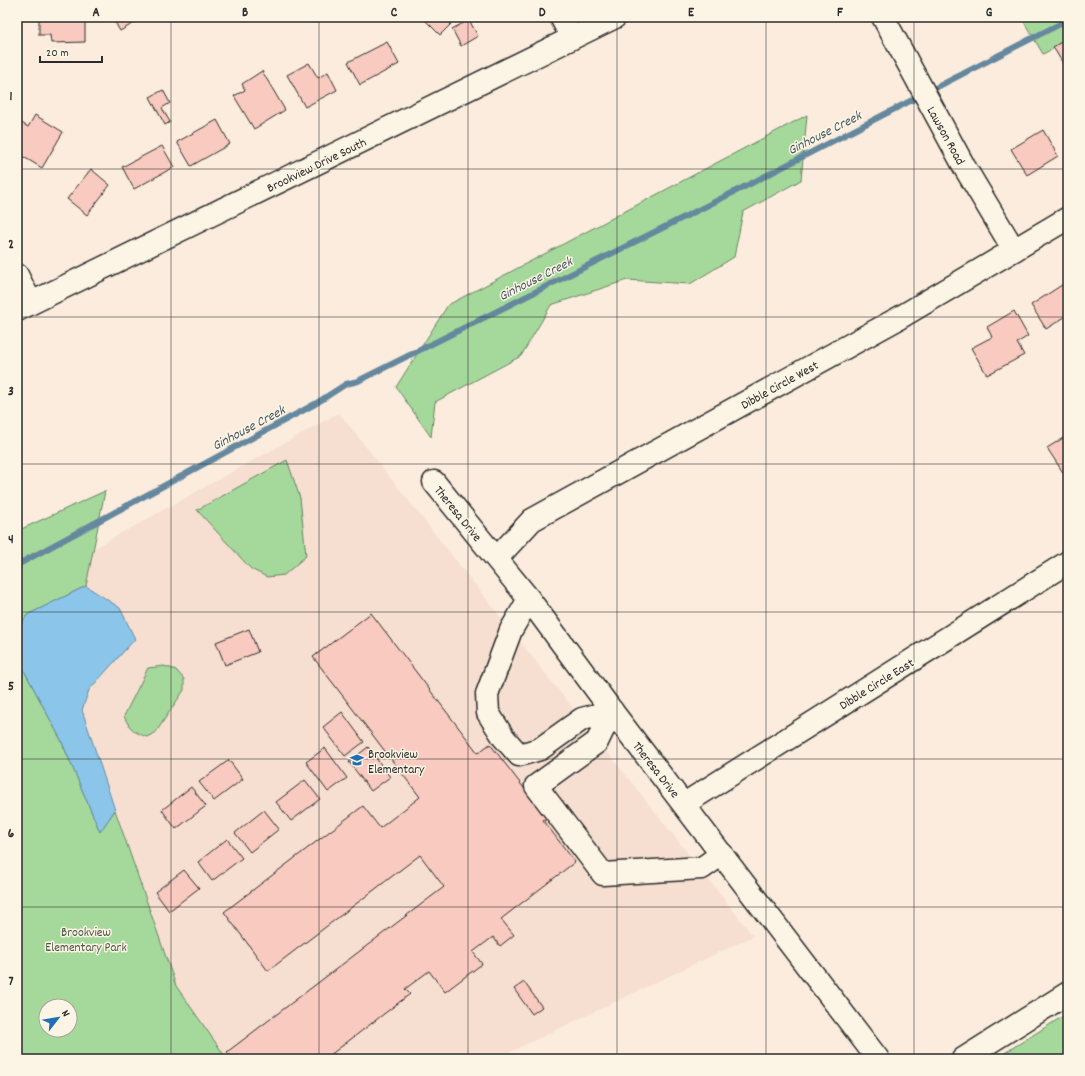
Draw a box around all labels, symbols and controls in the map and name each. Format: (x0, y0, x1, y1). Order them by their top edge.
text: A (92, 4, 100, 23)
text: B (242, 4, 248, 23)
text: C (391, 4, 398, 23)
text: D (539, 4, 546, 23)
text: E (688, 4, 695, 23)
text: F (837, 4, 843, 23)
text: G (986, 4, 993, 23)
scale bar (40, 38, 102, 64)
text: 20 m (46, 45, 69, 62)
text: 1 (10, 88, 13, 107)
street label: Lawson Road (921, 103, 969, 169)
water label: Ginhouse Creek (785, 106, 866, 161)
street label: Brookview Drive South (264, 134, 370, 199)
text: 2 (8, 236, 14, 255)
water label: Ginhouse Creek (496, 252, 577, 307)
street label: Dibble Circle West (738, 357, 823, 415)
text: 3 (8, 383, 14, 402)
water label: Ginhouse Creek (209, 401, 290, 456)
street label: Theresa Drive (429, 483, 486, 547)
text: 4 (8, 531, 14, 550)
street label: Dibble Circle East (836, 654, 919, 716)
text: 5 (8, 678, 14, 697)
street label: Theresa Drive (627, 738, 683, 803)
place label: Brookview Elementary (368, 746, 425, 780)
school or university icon: Brookview Elementary (349, 752, 365, 768)
text: 6 (8, 825, 15, 844)
park label: Brookview Elementary Park (45, 924, 127, 958)
text: 7 (9, 973, 14, 992)
north arrow (38, 998, 78, 1038)
text: N (57, 1007, 73, 1021)

